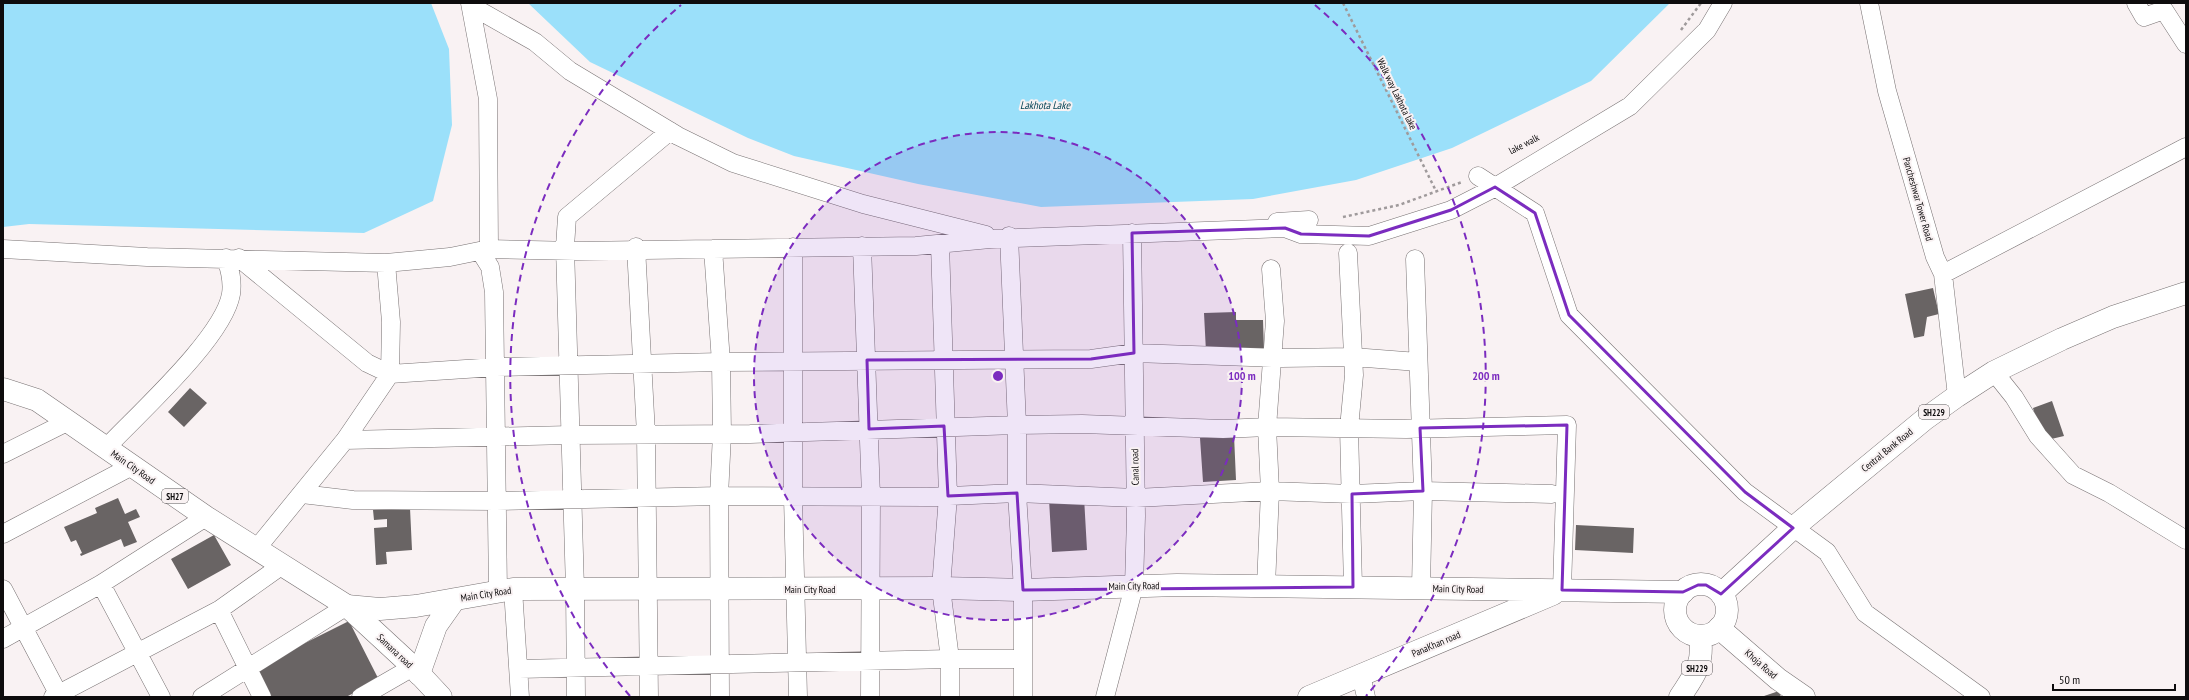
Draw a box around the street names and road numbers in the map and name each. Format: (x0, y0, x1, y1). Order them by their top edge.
street label: Walk way Lakhota lake (1374, 56, 1420, 132)
street label: lake walk (1507, 131, 1542, 157)
street label: Pancheshwar Tower Road (1900, 156, 1936, 242)
road number: SH229 (1919, 405, 1949, 419)
street label: Central Bank Road (1859, 425, 1915, 475)
street label: Main City Road (108, 447, 158, 487)
street label: Canal road (1128, 449, 1142, 485)
road number: SH27 (162, 489, 188, 503)
street label: Main City Road (1108, 579, 1160, 593)
street label: Main City Road (1432, 582, 1484, 596)
street label: Main City Road (784, 583, 836, 596)
street label: Main City Road (460, 584, 512, 604)
street label: PanaKhan road (1410, 628, 1462, 660)
street label: Samana road (374, 631, 416, 671)
street label: Khoja Road (1742, 646, 1780, 682)
road number: SH229 (1682, 661, 1712, 675)

